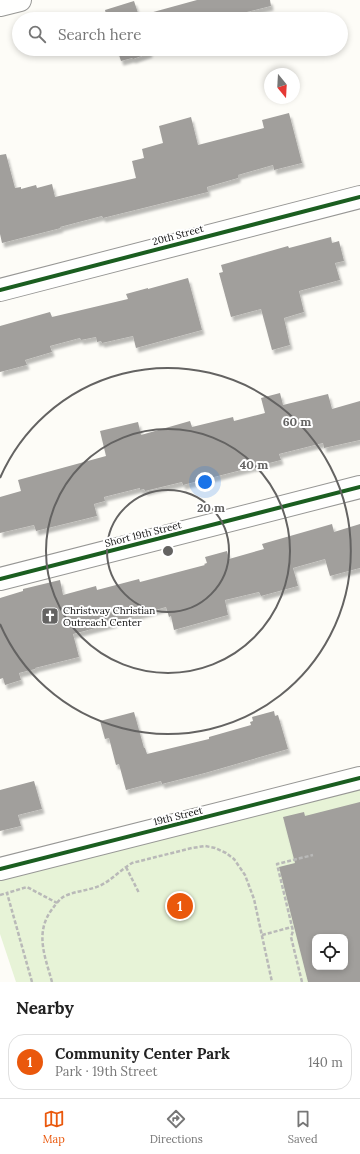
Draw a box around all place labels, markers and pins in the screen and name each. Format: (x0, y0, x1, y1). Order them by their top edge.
centre of rings (161, 544, 175, 558)
place label: Christway Christian Outreach Center (63, 604, 155, 629)
church icon: Christway Christian Outreach Center (40, 606, 60, 626)
pin: 1 (167, 891, 193, 921)

